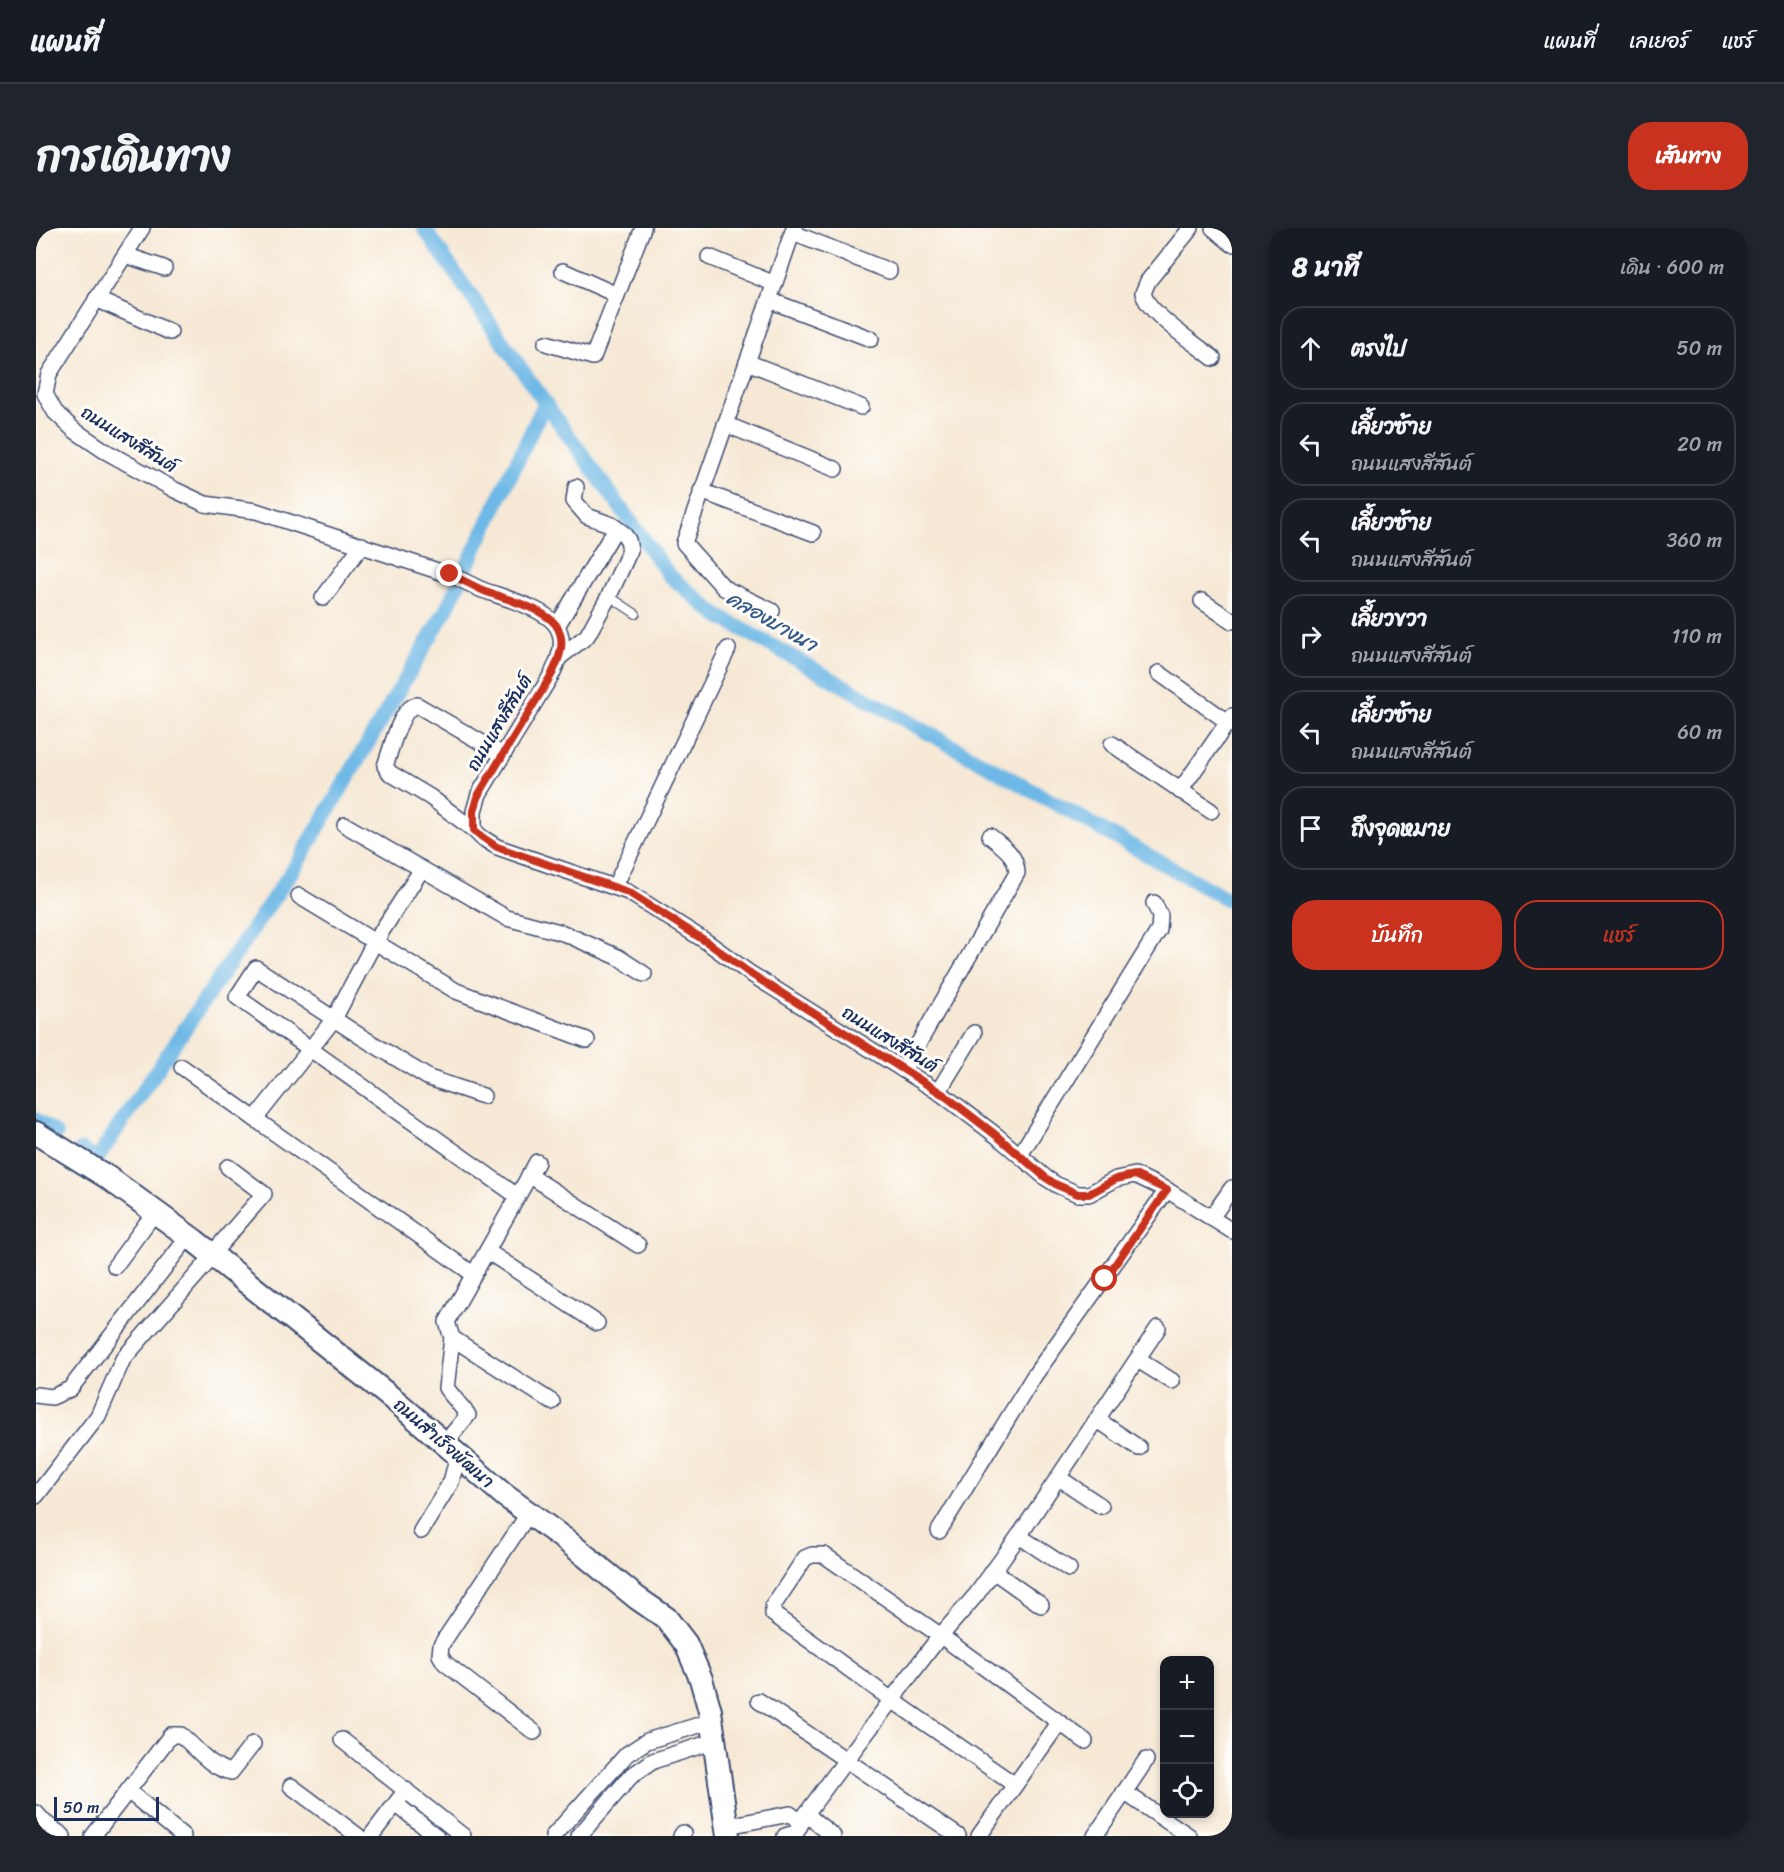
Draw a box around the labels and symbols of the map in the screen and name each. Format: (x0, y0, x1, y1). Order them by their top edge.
street label: ถนนแสงสีสันต์ (74, 397, 186, 483)
route end (436, 560, 462, 586)
water label: คลองบางนา (720, 581, 825, 662)
street label: ถนนแสงสีสันต์ (457, 666, 542, 778)
street label: ถนนแสงสีสันต์ (835, 997, 947, 1083)
route start (1091, 1265, 1117, 1291)
street label: ถนนสำเร็จพัฒนา (386, 1390, 502, 1496)
scale bar (54, 1794, 159, 1822)

